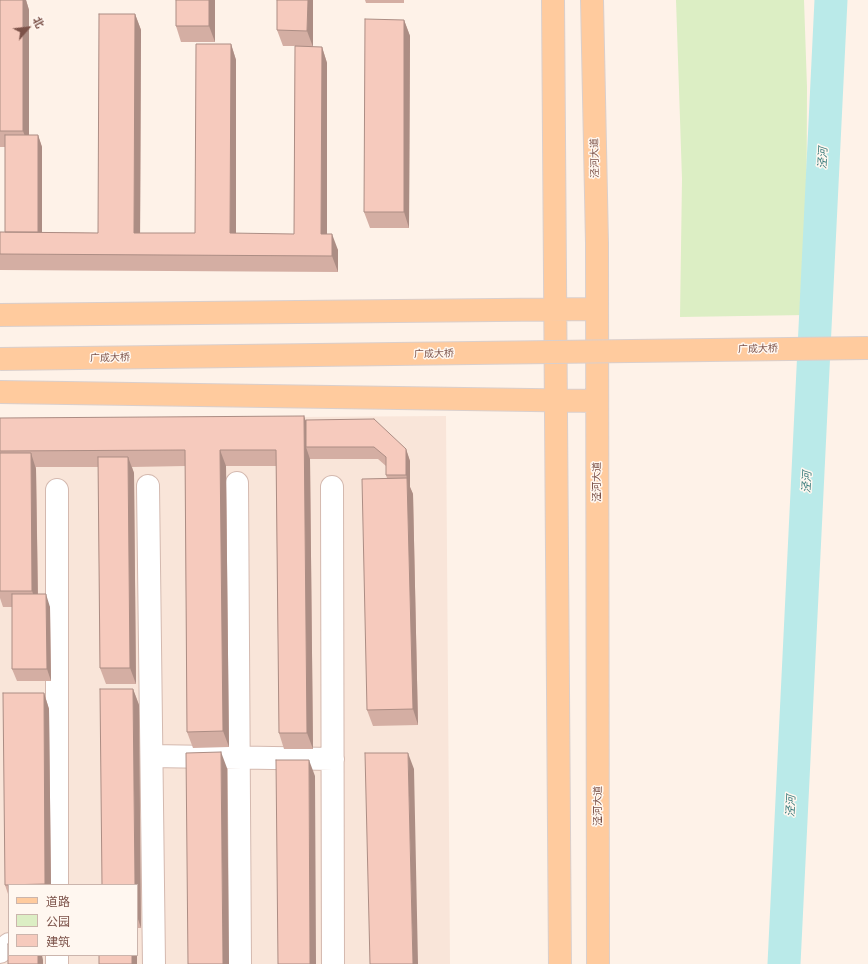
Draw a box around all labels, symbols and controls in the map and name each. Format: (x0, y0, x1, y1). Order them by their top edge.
north arrow (8, 8, 48, 48)
text: 北 (30, 14, 47, 31)
street label: 泾河大道 (589, 138, 601, 178)
water label: 泾河 (816, 147, 830, 169)
street label: 广成大桥 (738, 343, 778, 355)
street label: 广成大桥 (414, 348, 454, 360)
street label: 广成大桥 (90, 352, 130, 364)
street label: 泾河大道 (591, 462, 603, 502)
water label: 泾河 (800, 471, 814, 493)
street label: 泾河大道 (592, 786, 604, 826)
water label: 泾河 (784, 795, 798, 817)
legend (8, 884, 138, 956)
text: 道路 (46, 894, 70, 909)
text: 公园 (46, 914, 70, 929)
text: 建筑 (46, 934, 70, 949)

